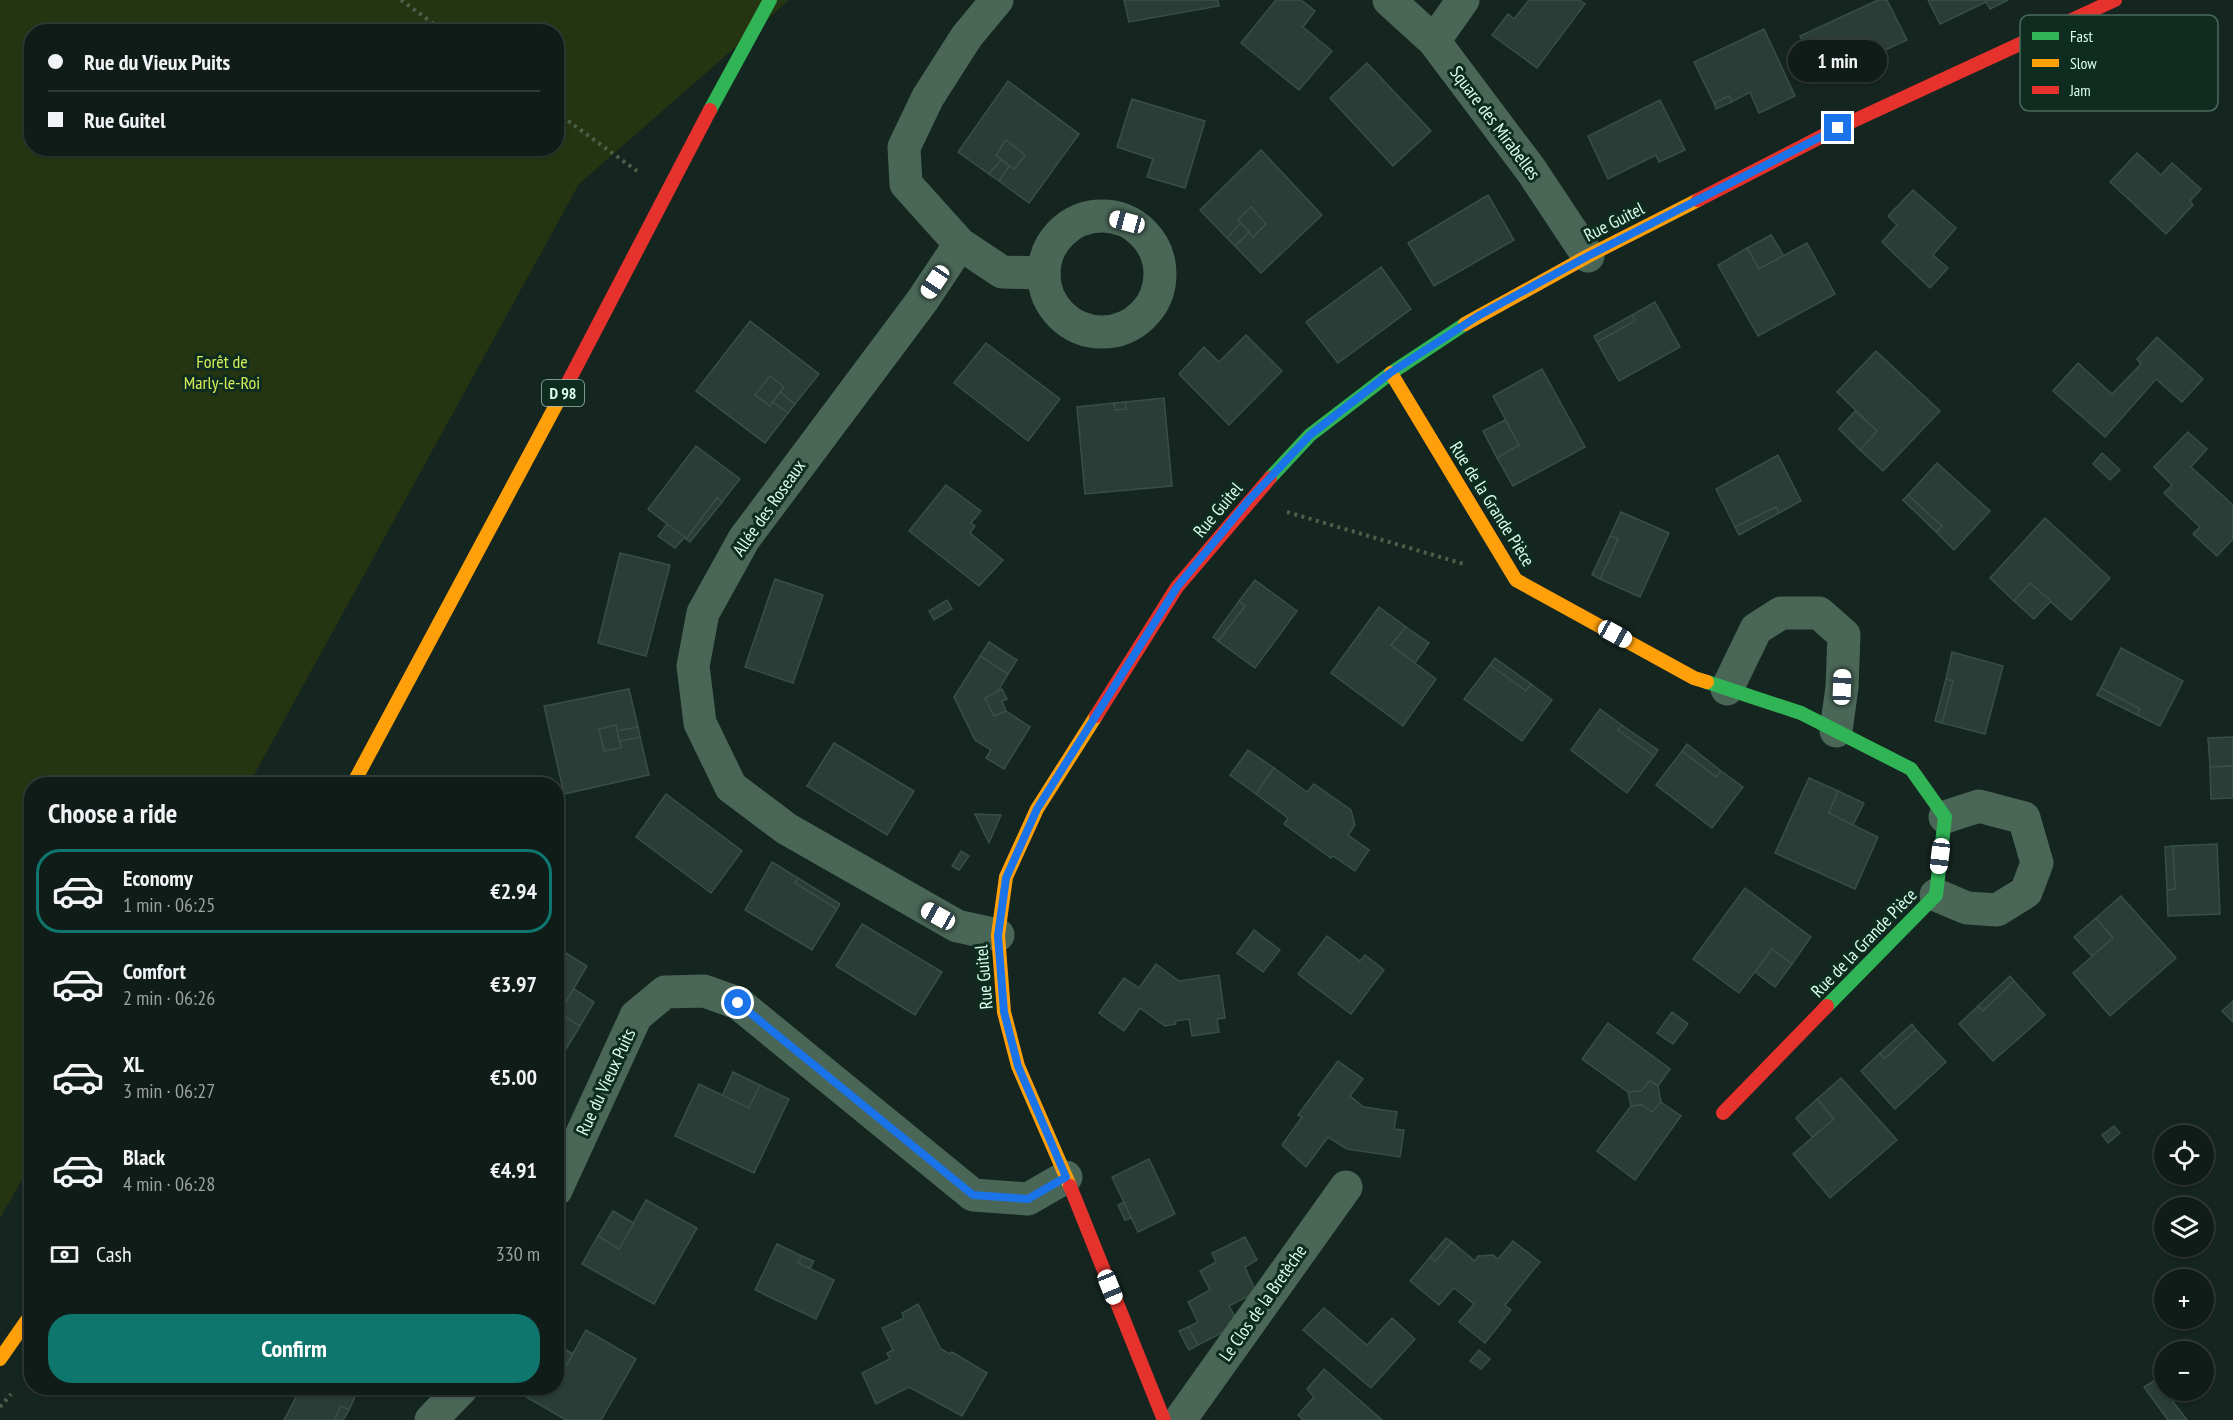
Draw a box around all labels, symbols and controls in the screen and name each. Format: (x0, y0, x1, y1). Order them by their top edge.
legend (2020, 15, 2218, 111)
text: Fast (2070, 26, 2093, 46)
callout: 1 min (1788, 41, 1888, 83)
text: Rue du Vieux Puits (84, 48, 230, 76)
text: 1 min (1817, 48, 1858, 74)
text: Slow (2070, 53, 2097, 73)
street label: Square des Mirabelles (1445, 61, 1546, 184)
text: Jam (2069, 80, 2091, 100)
text: Rue Guitel (84, 106, 166, 134)
route end (1824, 114, 1851, 141)
street label: Rue Guitel (1580, 196, 1649, 246)
car (1107, 209, 1147, 235)
car (917, 262, 953, 302)
park label: Forêt de Marly-le-Roi (184, 350, 260, 394)
road number: D 98 (542, 380, 584, 406)
street label: Rue de la Grande Pièce (1445, 437, 1540, 570)
street label: Allée des Roseaux (727, 455, 811, 560)
street label: Rue Guitel (1188, 477, 1248, 542)
car (1595, 617, 1635, 651)
car (1832, 669, 1852, 705)
text: Choose a ride (48, 796, 177, 830)
car (1929, 837, 1951, 875)
icon: car (51, 864, 105, 918)
text: Economy (123, 864, 193, 892)
text: €2.94 (490, 877, 537, 905)
street label: Rue de la Grande Pièce (1806, 883, 1921, 1002)
text: 1 min · 06:25 (123, 892, 215, 918)
car (918, 899, 958, 933)
street label: Rue Guitel (969, 943, 998, 1010)
icon: car (51, 957, 105, 1011)
text: Comfort (123, 957, 186, 985)
text: €3.97 (490, 970, 537, 998)
text: 2 min · 06:26 (123, 985, 215, 1011)
route start (724, 989, 751, 1016)
street label: Rue du Vieux Puits (571, 1025, 640, 1139)
icon: car (51, 1050, 105, 1104)
text: XL (123, 1050, 144, 1078)
text: €5.00 (490, 1063, 537, 1091)
text: 3 min · 06:27 (123, 1078, 215, 1104)
map controls (2154, 1125, 2214, 1401)
button: locate (2154, 1125, 2214, 1185)
icon: car (51, 1143, 105, 1197)
text: Black (123, 1143, 165, 1171)
text: €4.91 (490, 1156, 537, 1184)
text: 4 min · 06:28 (123, 1171, 215, 1197)
button: layers (2154, 1197, 2214, 1257)
icon: cash (48, 1238, 81, 1271)
text: Cash (96, 1240, 132, 1268)
street label: Le Clos de la Bretèche (1214, 1240, 1311, 1365)
text: 330 m (496, 1241, 540, 1267)
car (1095, 1267, 1125, 1307)
button: + (2154, 1269, 2214, 1329)
button: Confirm (48, 1314, 540, 1383)
button: − (2154, 1341, 2214, 1401)

